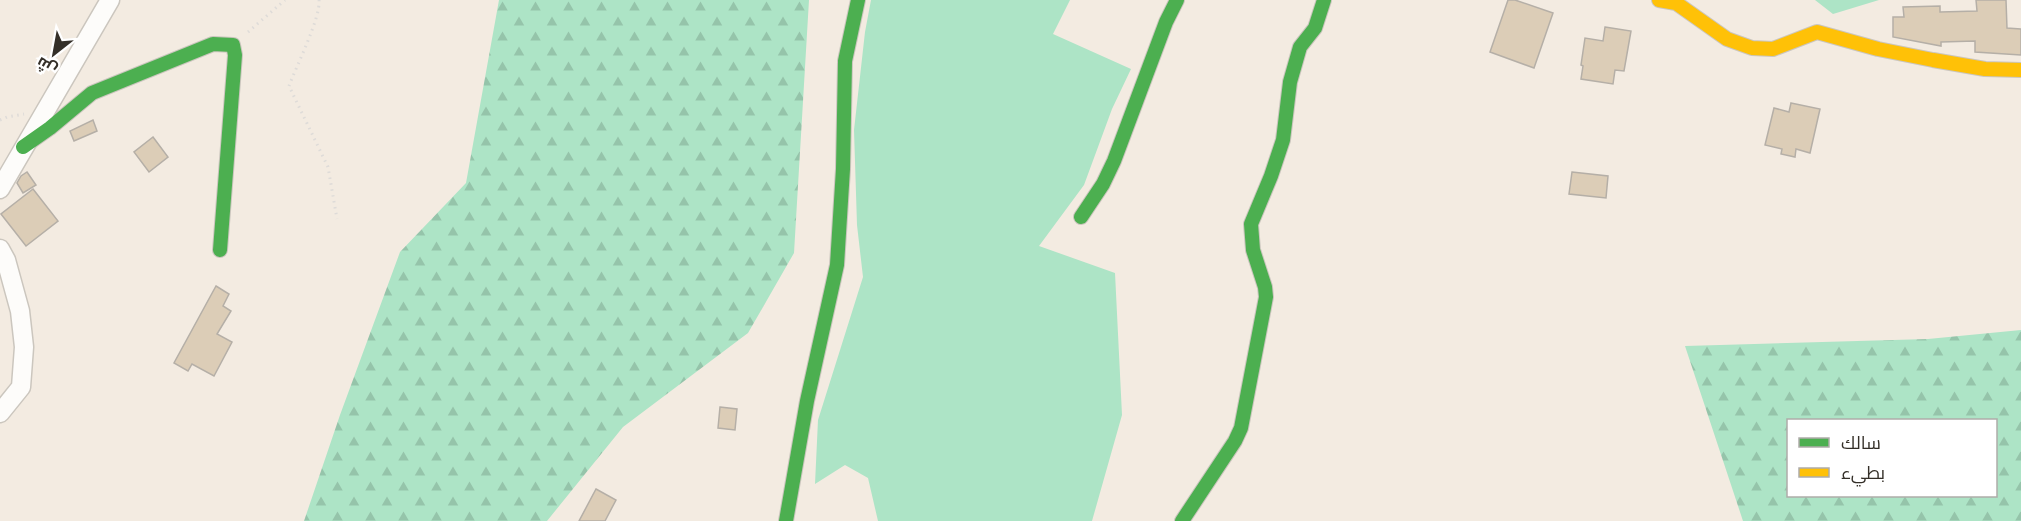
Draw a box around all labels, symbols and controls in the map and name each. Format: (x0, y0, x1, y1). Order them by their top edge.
north arrow (24, 24, 84, 84)
text: ش (33, 53, 60, 79)
legend (1787, 419, 1997, 497)
text: سالك (1841, 433, 1881, 453)
text: بطيء (1841, 463, 1885, 487)

